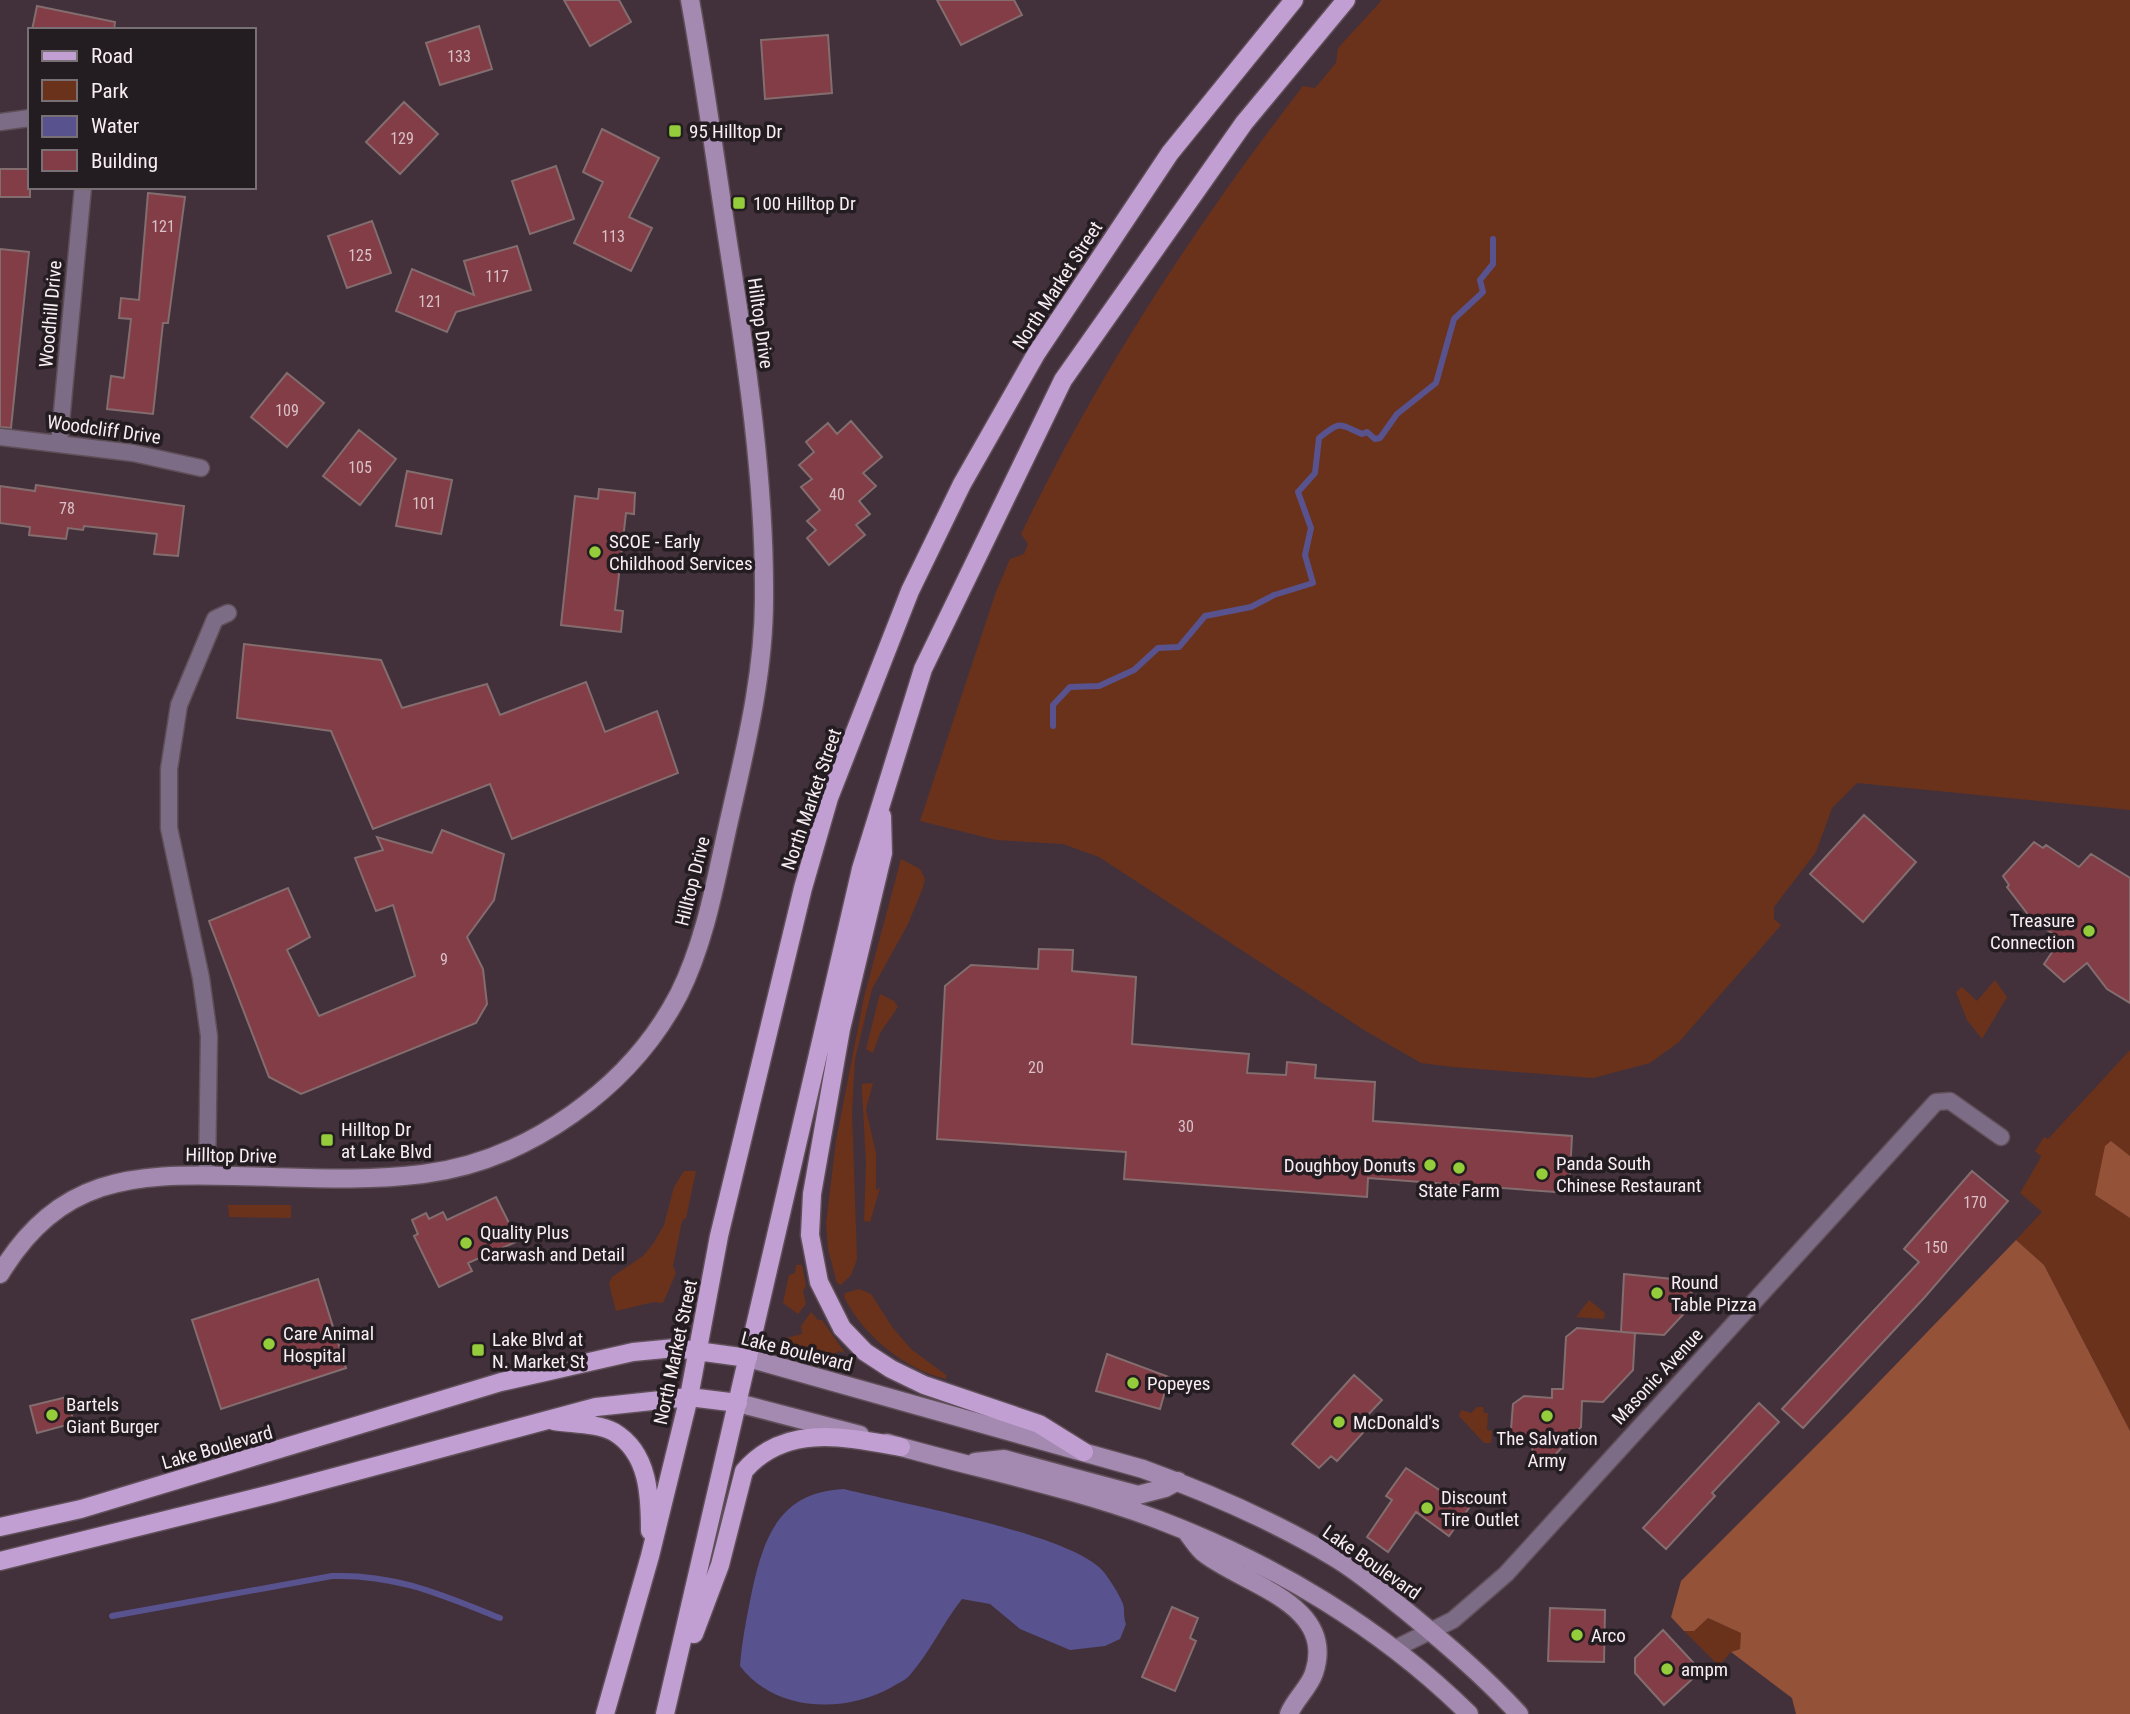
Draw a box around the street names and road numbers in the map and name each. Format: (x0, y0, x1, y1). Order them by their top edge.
street label: North Market Street (1008, 217, 1107, 353)
street label: Woodhill Drive (34, 260, 67, 368)
street label: Hilltop Drive (743, 276, 778, 370)
street label: Woodcliff Drive (46, 410, 162, 449)
street label: North Market Street (777, 726, 846, 873)
street label: Hilltop Drive (670, 834, 715, 928)
street label: Hilltop Drive (185, 1143, 277, 1168)
street label: North Market Street (649, 1277, 702, 1427)
street label: Masonic Avenue (1607, 1323, 1708, 1429)
street label: Lake Boulevard (739, 1327, 855, 1376)
street label: Lake Boulevard (159, 1421, 275, 1474)
street label: Lake Boulevard (1318, 1520, 1425, 1605)

